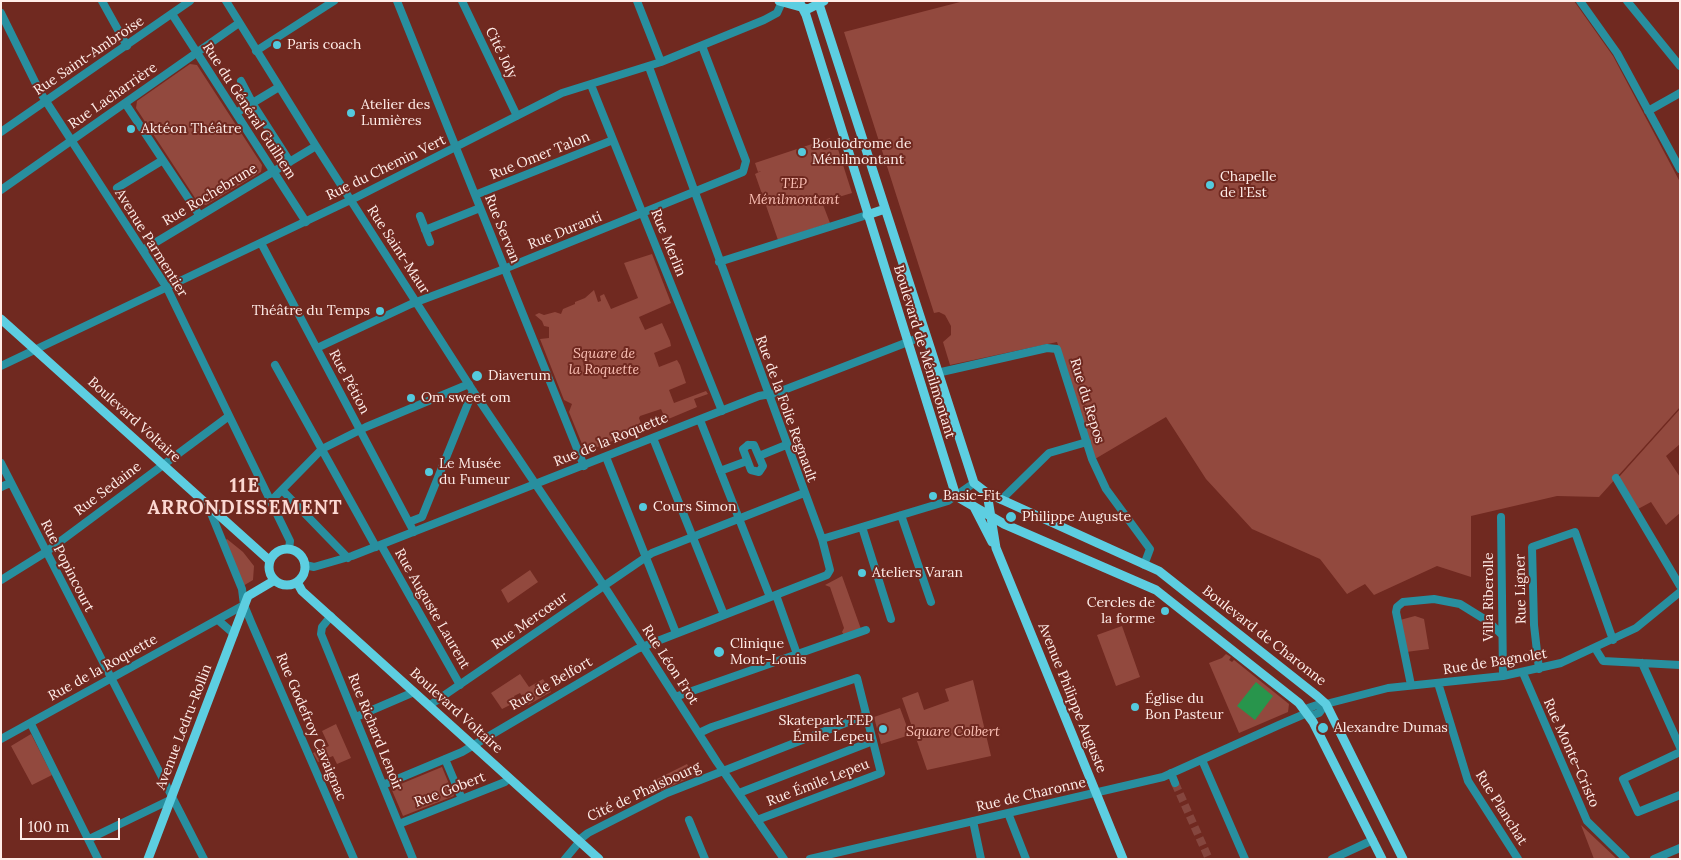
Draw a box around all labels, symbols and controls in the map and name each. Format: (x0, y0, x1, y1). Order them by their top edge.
street label: Rue Saint-Ambroise (31, 13, 147, 99)
street label: Cité Joly (481, 25, 521, 81)
place label: Paris coach (287, 37, 361, 53)
marker: Paris coach (271, 39, 283, 51)
street label: Rue du Général Guilhem (199, 40, 299, 182)
street label: Rue Lacharrière (65, 59, 161, 133)
place label: Atelier des Lumières (361, 97, 430, 130)
marker: Atelier des Lumières (345, 107, 357, 119)
place label: Aktéon Théâtre (141, 121, 242, 137)
marker: Aktéon Théâtre (125, 123, 137, 135)
street label: Rue Omer Talon (488, 128, 592, 184)
street label: Rue du Chemin Vert (323, 132, 449, 204)
place label: Boulodrome de Ménilmontant (812, 136, 912, 168)
marker: Boulodrome de Ménilmontant (796, 146, 808, 158)
street label: Rue Rochebrune (160, 160, 260, 230)
place label: Chapelle de l'Est (1220, 169, 1277, 202)
park label: TEP Ménilmontant (748, 176, 840, 208)
marker: Chapelle de l'Est (1204, 179, 1216, 191)
street label: Avenue Parmentier (111, 186, 191, 300)
street label: Rue Servan (481, 192, 523, 266)
street label: Rue Saint-Maur (363, 203, 433, 297)
street label: Rue Merlin (647, 207, 689, 279)
street label: Rue Duranti (526, 209, 604, 253)
street label: Boulevard de Ménilmontant (890, 263, 958, 441)
place label: Théâtre du Temps (252, 303, 370, 319)
marker: Théâtre du Temps (374, 305, 386, 317)
street label: Rue de la Folie Regnault (752, 333, 820, 485)
park label: Square de la Roquette (569, 346, 639, 378)
street label: Rue Pétion (325, 347, 373, 417)
street label: Rue du Repos (1066, 356, 1108, 446)
place label: Diaverum (488, 368, 551, 384)
marker: Diaverum (470, 369, 484, 383)
street label: Boulevard Voltaire (84, 374, 184, 466)
place label: Om sweet om (421, 390, 511, 406)
marker: Om sweet om (405, 392, 417, 404)
street label: Rue de la Roquette (551, 409, 671, 471)
place label: Le Musée du Fumeur (439, 456, 510, 488)
street label: Rue Sedaine (71, 458, 145, 520)
marker: Le Musée du Fumeur (423, 466, 435, 478)
district label: 11E ARRONDISSEMENT (146, 476, 344, 520)
place label: Basic-Fit (943, 488, 1001, 504)
marker: Basic-Fit (927, 490, 939, 502)
place label: Cours Simon (653, 499, 737, 515)
marker: Cours Simon (637, 501, 649, 513)
place label: Philippe Auguste (1022, 509, 1131, 525)
marker: Philippe Auguste (1004, 510, 1018, 524)
street label: Rue Popincourt (37, 517, 97, 615)
street label: Rue Auguste Laurent (391, 546, 473, 672)
street label: Villa Riberolle (1481, 552, 1497, 642)
street label: Rue Ligner (1512, 554, 1530, 624)
place label: Ateliers Varan (872, 565, 963, 581)
marker: Ateliers Varan (856, 567, 868, 579)
street label: Boulevard de Charonne (1199, 582, 1329, 690)
street label: Rue Mercœur (489, 589, 571, 653)
place label: Cercles de la forme (1087, 595, 1155, 628)
marker: Cercles de la forme (1159, 605, 1171, 617)
street label: Avenue Philippe Auguste (1034, 621, 1110, 775)
street label: Rue Léon Frot (638, 622, 702, 708)
street label: Rue de la Roquette (46, 631, 160, 705)
place label: Clinique Mont-Louis (730, 636, 806, 669)
marker: Clinique Mont-Louis (712, 645, 726, 659)
street label: Rue de Bagnolet (1442, 645, 1548, 679)
street label: Rue Godefroy Cavaignac (272, 651, 350, 803)
street label: Rue de Belfort (507, 654, 595, 714)
street label: Avenue Ledru-Rollin (152, 662, 216, 792)
street label: Boulevard Voltaire (406, 665, 506, 757)
street label: Rue Richard Lenoir (344, 671, 406, 793)
place label: Église du Bon Pasteur (1145, 691, 1224, 724)
street label: Rue Monte-Cristo (1539, 696, 1603, 810)
marker: Église du Bon Pasteur (1129, 701, 1141, 713)
place label: Skatepark TEP Émile Lepeu (778, 713, 873, 746)
place label: Alexandre Dumas (1334, 720, 1448, 736)
marker: Alexandre Dumas (1316, 721, 1330, 735)
marker: Skatepark TEP Émile Lepeu (877, 723, 889, 735)
park label: Square Colbert (906, 724, 1000, 740)
street label: Rue Émile Lepeu (764, 756, 872, 810)
street label: Cité de Phalsbourg (585, 758, 703, 826)
street label: Rue Planchat (1471, 768, 1531, 848)
street label: Rue Gobert (412, 769, 488, 811)
street label: Rue de Charonne (974, 774, 1088, 816)
scale bar (22, 808, 122, 840)
text: 100 m (28, 817, 69, 836)

